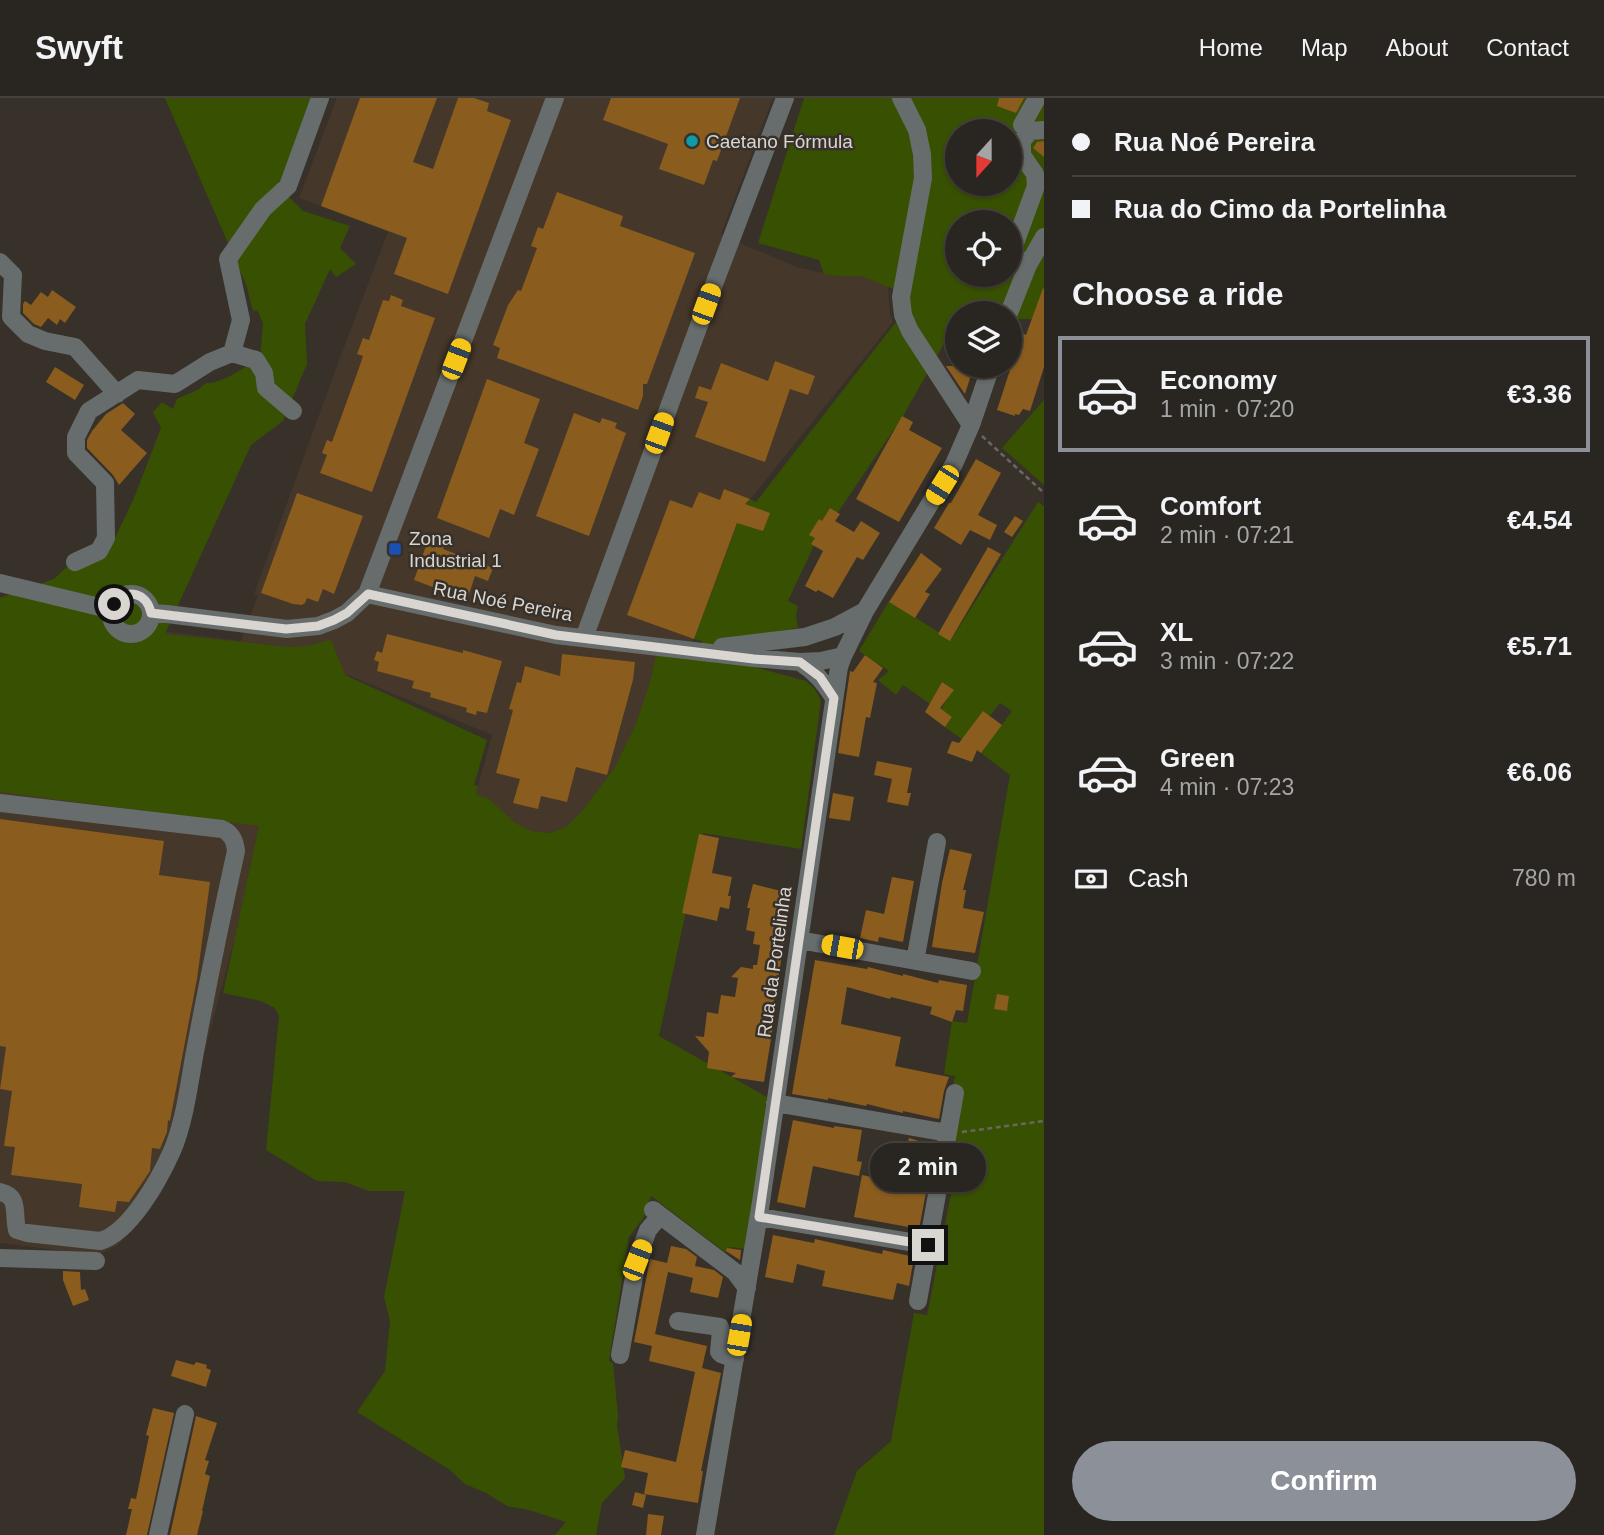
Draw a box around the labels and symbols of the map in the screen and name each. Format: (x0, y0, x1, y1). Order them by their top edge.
north arrow (945, 119, 1022, 196)
place label: Caetano Fórmula (706, 131, 853, 152)
marker: Caetano Fórmula (684, 133, 700, 149)
car (689, 281, 724, 327)
car (439, 336, 474, 382)
car (642, 410, 677, 456)
car (922, 462, 963, 508)
place label: Zona Industrial 1 (409, 528, 502, 571)
marker: Zona Industrial 1 (387, 541, 403, 557)
street label: Rua Noé Pereira (431, 578, 575, 625)
route start (98, 588, 130, 620)
street label: Rua da Portelinha (754, 885, 796, 1039)
car (820, 933, 865, 961)
callout: 2 min (870, 1144, 986, 1192)
route end (912, 1229, 944, 1261)
car (620, 1237, 655, 1283)
car (726, 1312, 753, 1358)

